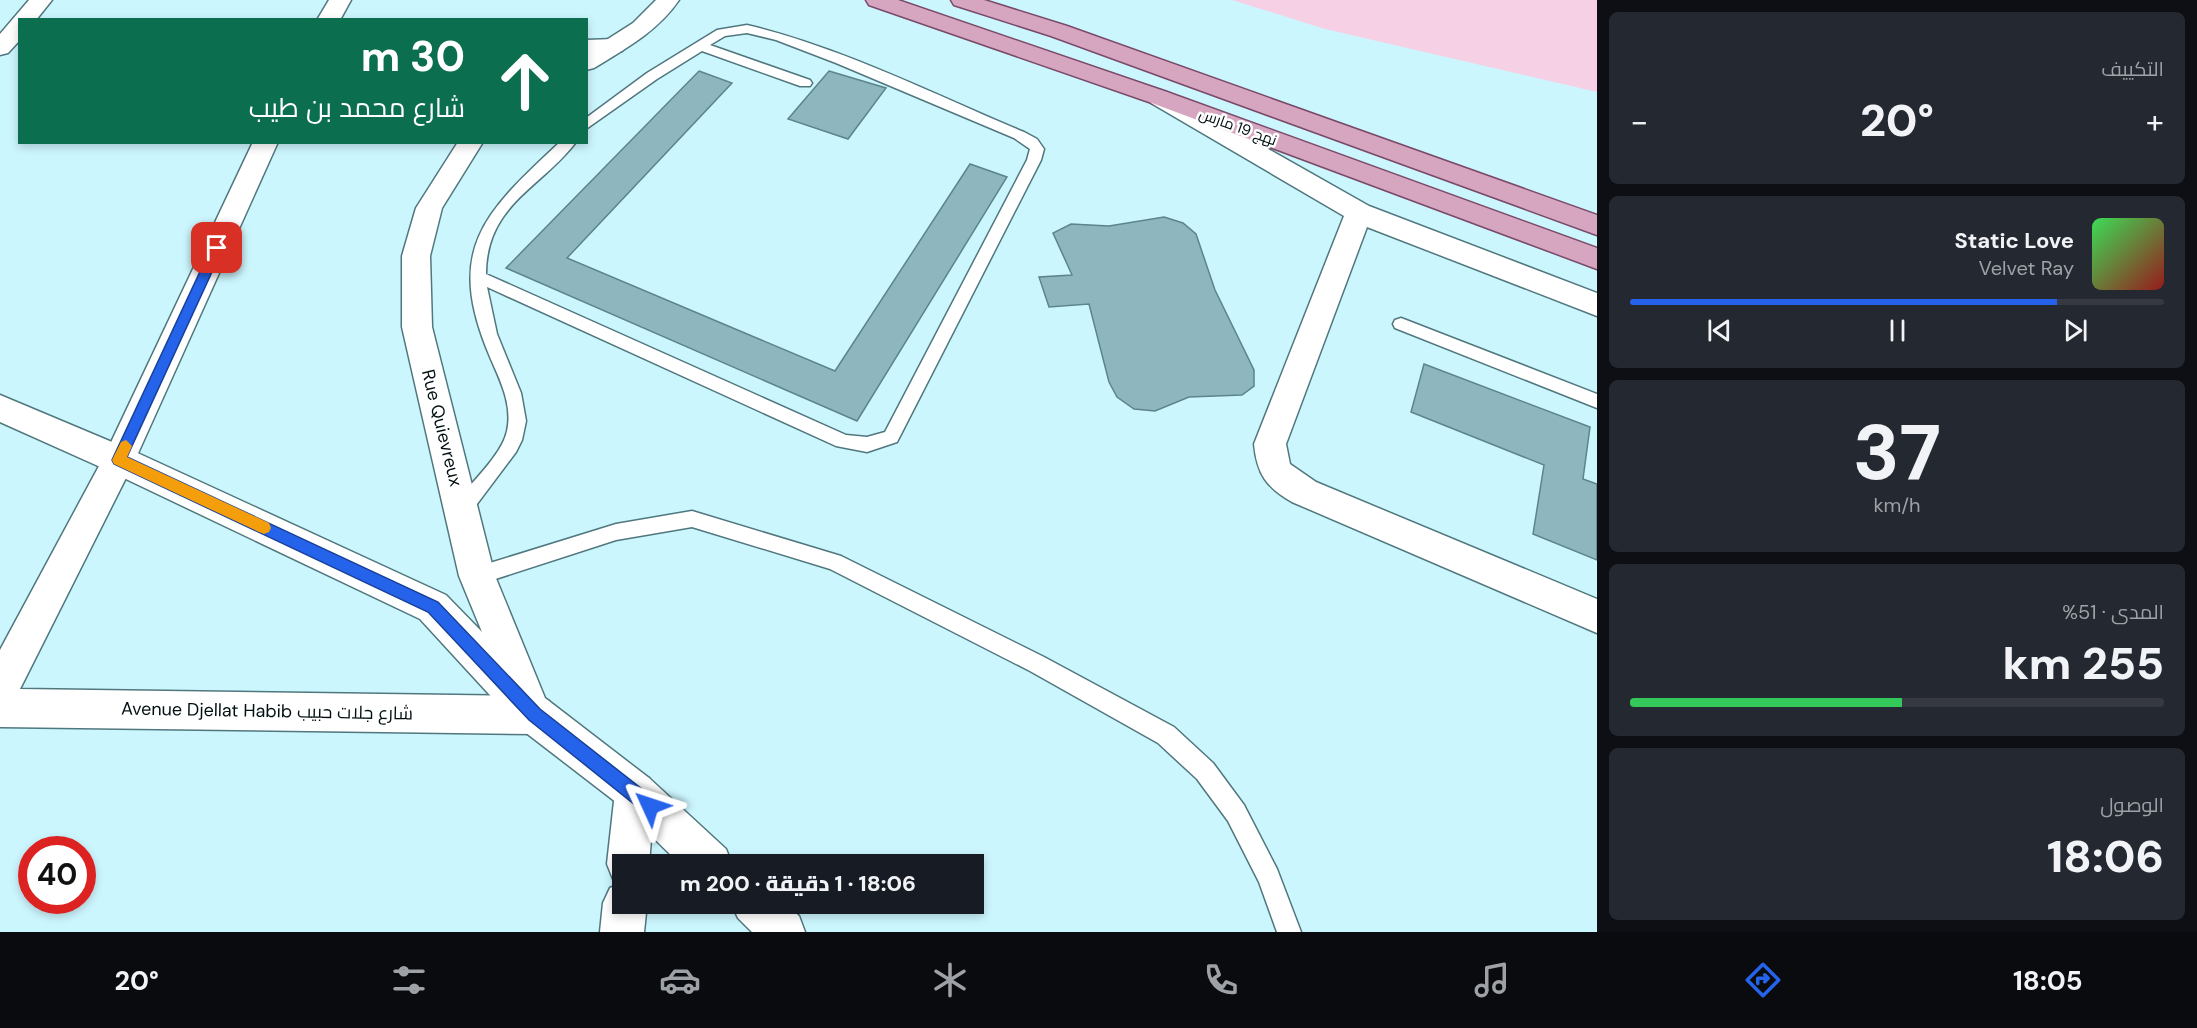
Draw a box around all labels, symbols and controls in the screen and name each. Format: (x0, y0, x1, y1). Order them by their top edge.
text: 30 m (361, 29, 465, 84)
icon: ahead (486, 42, 564, 120)
text: التكييف (2101, 56, 2164, 82)
text: شارع محمد بن طيب (249, 90, 465, 125)
text: 20° (1860, 91, 1934, 150)
text: − (1630, 100, 1648, 143)
text: + (2146, 100, 2164, 143)
street label: نهج 19 مارس (1196, 104, 1280, 151)
pin (191, 222, 242, 273)
text: Static Love (1954, 226, 2074, 255)
icon: arrive (200, 231, 233, 264)
text: Velvet Ray (1979, 255, 2074, 281)
icon: previous (1703, 314, 1736, 347)
icon: pause (1881, 314, 1914, 347)
icon: next (2059, 314, 2092, 347)
street label: Rue Quievreux (416, 367, 468, 489)
text: 37 (1853, 402, 1941, 503)
text: km/h (1873, 492, 1921, 518)
text: المدى · 51% (2062, 599, 2164, 625)
text: 255 km (2003, 634, 2164, 693)
street label: Avenue Djellat Habib شارع جلات حبيب (121, 696, 413, 726)
position arrow (618, 774, 682, 838)
text: الوصول (2100, 792, 2164, 818)
text: 18:06 (2047, 827, 2164, 886)
speed limit sign: 40 (18, 836, 96, 914)
text: 18:06 · 1 دقيقة · 200 m (680, 869, 916, 898)
icon: filters (388, 959, 430, 1001)
icon: car (659, 959, 701, 1001)
icon: climate (929, 959, 971, 1001)
icon: phone (1200, 959, 1242, 1001)
icon: music (1471, 959, 1513, 1001)
icon: directions (1742, 959, 1784, 1001)
text: 20° (114, 963, 159, 998)
text: 18:05 (2013, 963, 2083, 998)

